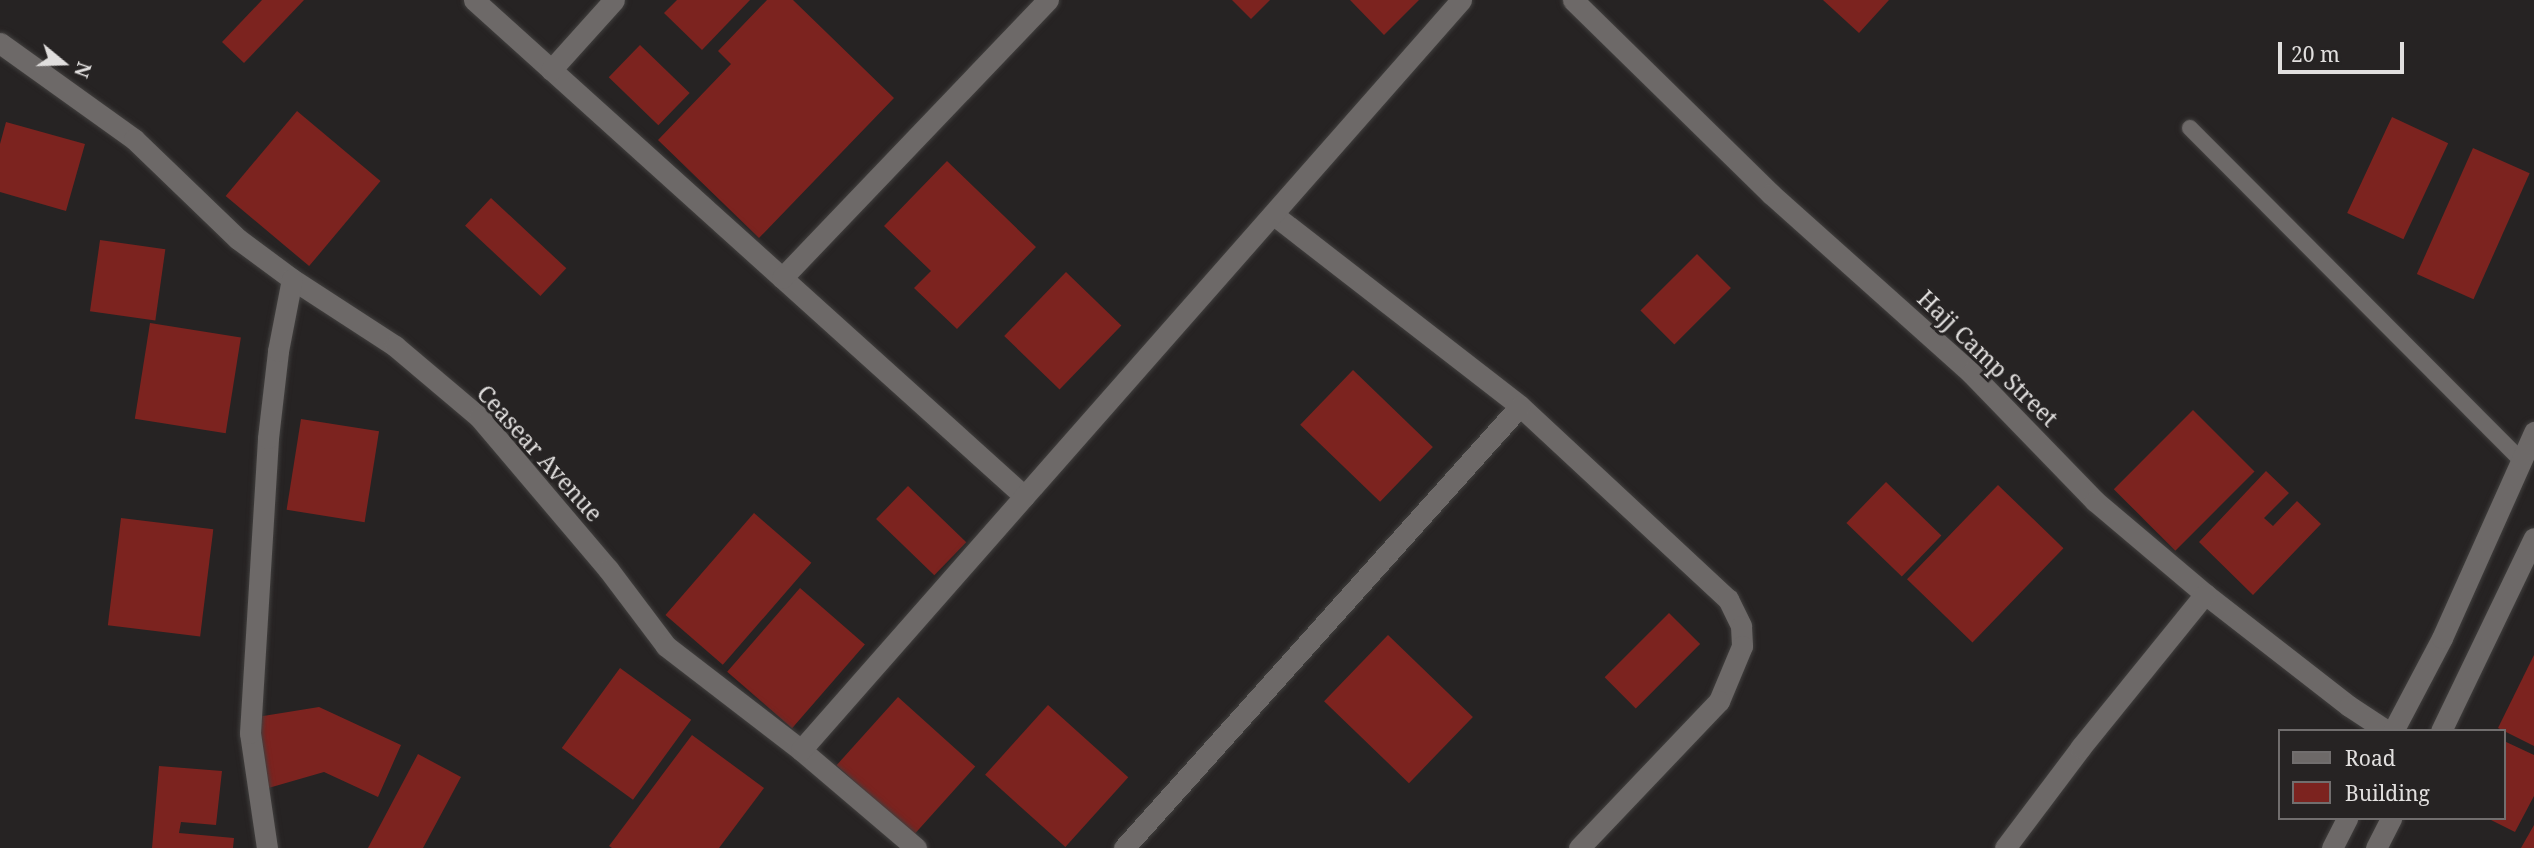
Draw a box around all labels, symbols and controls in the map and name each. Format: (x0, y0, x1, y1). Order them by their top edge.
north arrow (28, 28, 98, 98)
scale bar (2282, 28, 2408, 72)
text: 20 m (2291, 40, 2340, 68)
text: N (68, 59, 98, 81)
street label: Hajj Camp Street (1912, 284, 2064, 432)
street label: Ceasear Avenue (472, 379, 608, 527)
legend (2278, 729, 2506, 820)
text: Road (2345, 744, 2396, 772)
text: Building (2345, 779, 2430, 807)

